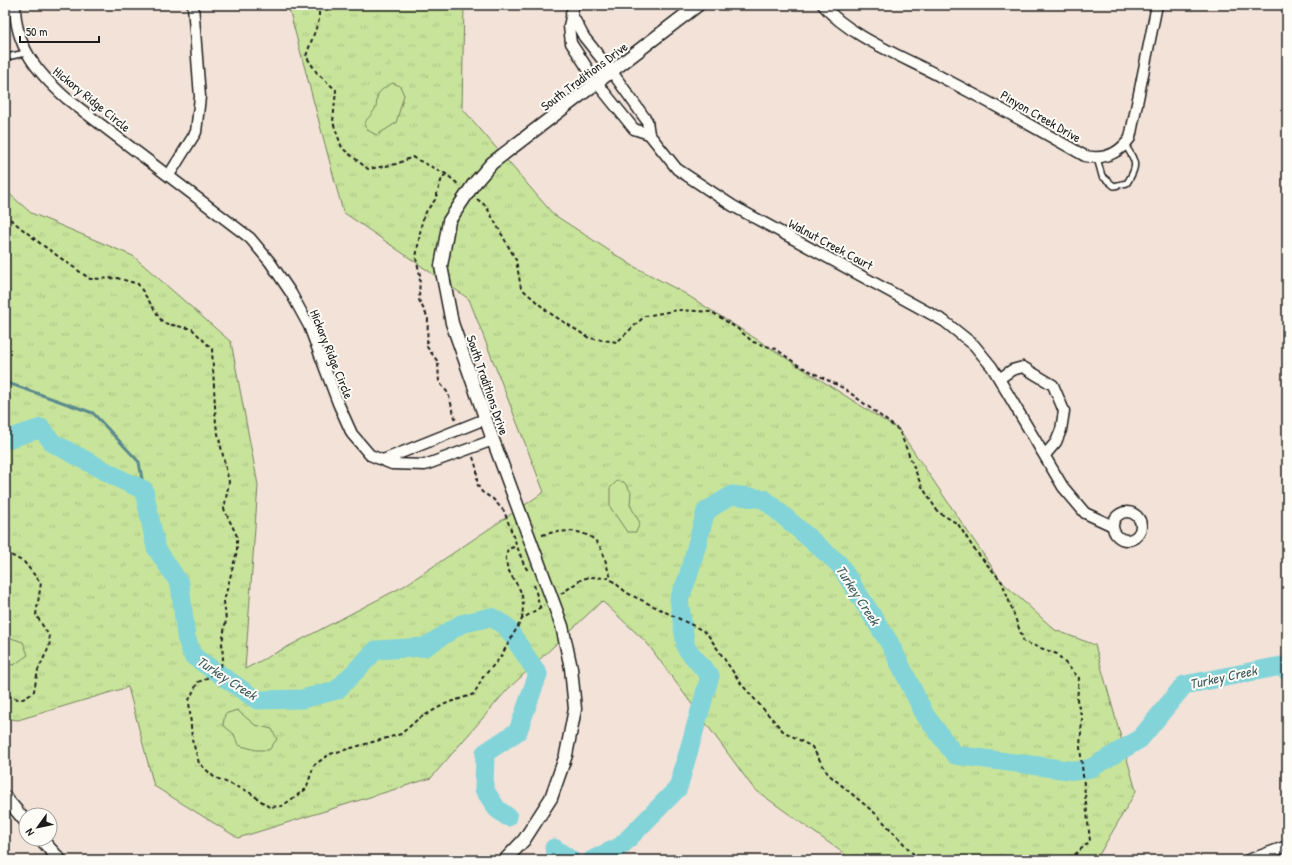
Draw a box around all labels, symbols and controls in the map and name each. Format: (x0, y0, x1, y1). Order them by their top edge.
scale bar (20, 18, 99, 44)
text: 50 m (26, 23, 47, 40)
street label: South Traditions Drive (537, 37, 631, 115)
street label: Hickory Ridge Circle (50, 62, 134, 136)
street label: Pinyon Creek Drive (998, 86, 1084, 146)
street label: Walnut Creek Court (786, 214, 877, 274)
street label: Hickory Ridge Circle (306, 307, 358, 401)
street label: South Traditions Drive (462, 333, 514, 437)
water label: Turkey Creek (831, 561, 886, 630)
water label: Turkey Creek (193, 651, 262, 706)
water label: Turkey Creek (1188, 660, 1260, 694)
north arrow (18, 807, 58, 847)
text: N (22, 826, 37, 839)

